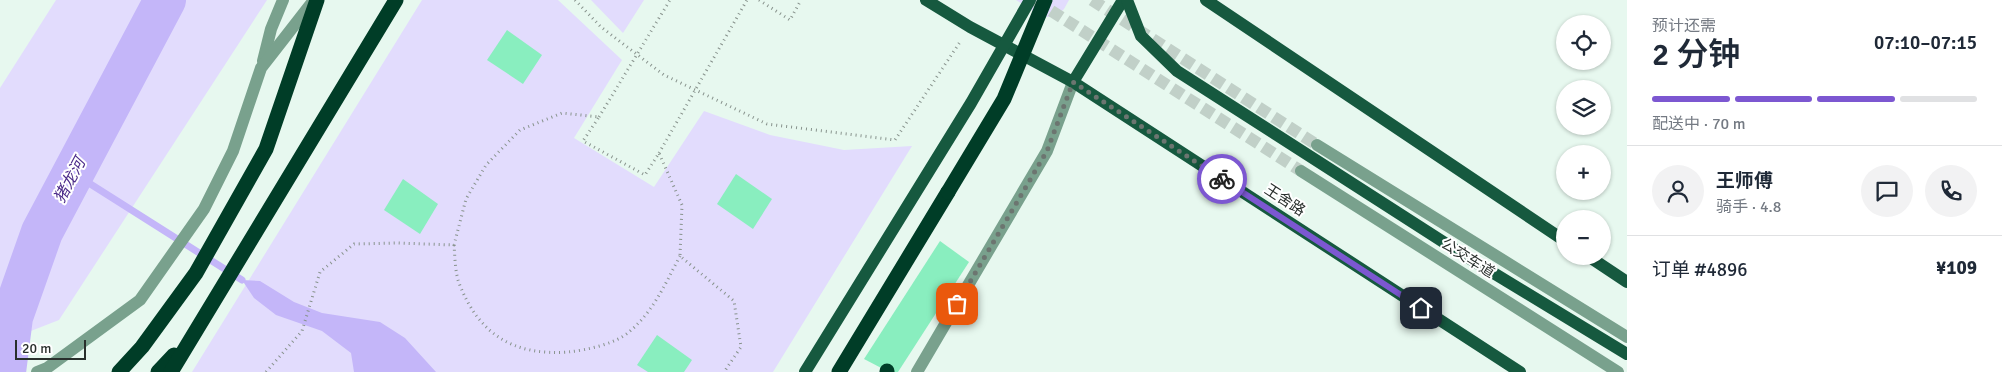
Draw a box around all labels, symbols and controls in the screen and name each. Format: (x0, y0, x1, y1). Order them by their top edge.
map controls (1556, 15, 1611, 265)
button: locate (1556, 15, 1611, 70)
text: 预计还需 (1652, 16, 1716, 36)
text: 07:10–07:15 (1874, 31, 1977, 55)
text: 2 分钟 (1652, 35, 1740, 74)
button: layers (1556, 80, 1611, 135)
text: 配送中 · 70 m (1652, 114, 1745, 134)
button: + (1556, 145, 1611, 200)
water label: 猪龙河 (50, 152, 91, 206)
courier (1197, 154, 1247, 204)
icon: bike (1208, 165, 1236, 193)
button: person (1652, 165, 1704, 217)
button: chat (1861, 165, 1913, 217)
button: phone (1925, 165, 1977, 217)
text: 王师傅 (1716, 169, 1773, 193)
street label: 王舍路 (1261, 180, 1309, 220)
text: 骑手 · 4.8 (1716, 197, 1781, 217)
button: − (1556, 210, 1611, 265)
street label: 公交车道 (1438, 234, 1498, 282)
text: ¥109 (1936, 256, 1977, 280)
text: 订单 #4896 (1652, 258, 1747, 282)
pin (936, 283, 978, 325)
pin (1400, 287, 1442, 329)
icon: bag (943, 290, 971, 318)
icon: home (1407, 294, 1435, 322)
scale bar (15, 337, 86, 360)
text: 20 m (22, 340, 51, 357)

